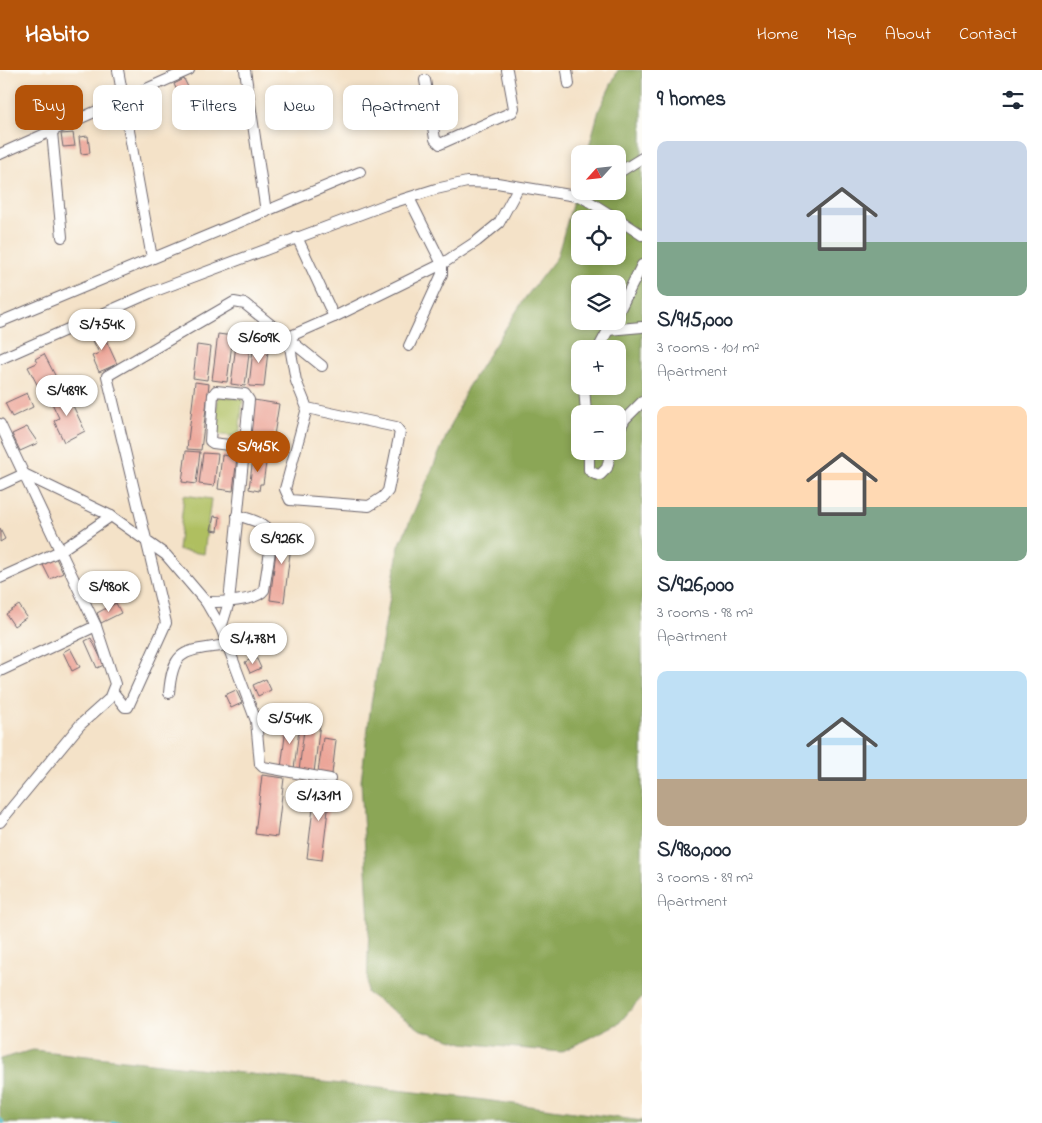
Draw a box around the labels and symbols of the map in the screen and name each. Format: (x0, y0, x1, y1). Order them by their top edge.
north arrow (571, 145, 626, 200)
pin: S/754K (61, 308, 143, 351)
pin: S/609K (218, 322, 300, 364)
pin: S/489K (26, 374, 108, 417)
pin: S/915K (217, 430, 299, 473)
pin: S/926K (241, 522, 323, 565)
pin: S/980K (68, 570, 150, 613)
pin: S/1.78M (207, 622, 299, 665)
pin: S/541K (249, 702, 331, 745)
pin: S/1.31M (273, 780, 365, 822)

